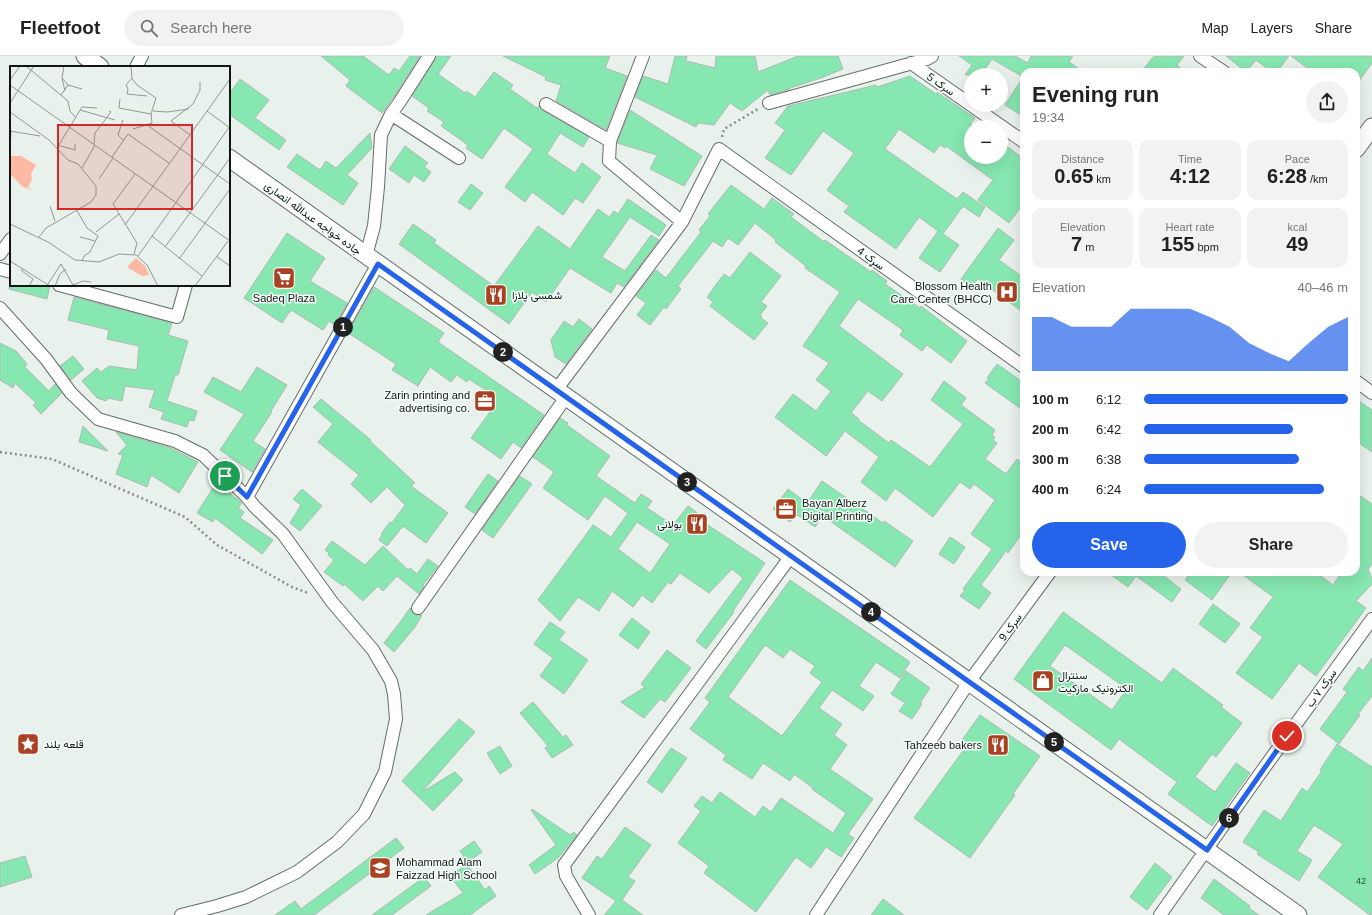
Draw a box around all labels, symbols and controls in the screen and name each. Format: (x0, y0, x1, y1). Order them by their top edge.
search box (124, 10, 404, 46)
text: Fleetfoot (20, 17, 100, 38)
icon: search (138, 17, 160, 39)
text: Search here (170, 19, 252, 36)
text: Map (1201, 20, 1229, 36)
text: Layers (1251, 20, 1293, 36)
text: Share (1315, 20, 1352, 36)
inset map (10, 66, 230, 286)
map controls (964, 68, 1008, 164)
button: + (964, 68, 1008, 112)
street label: سرک 5 (924, 70, 957, 99)
button: share (1306, 81, 1348, 123)
text: Evening run (1032, 82, 1159, 107)
text: 19:34 (1032, 110, 1065, 125)
button: − (964, 120, 1008, 164)
text: Distance (1061, 153, 1104, 165)
text: Time (1178, 153, 1202, 165)
text: Pace (1285, 153, 1310, 165)
text: 0.65 (1054, 165, 1093, 187)
text: 4:12 (1170, 165, 1210, 187)
text: 6:28 (1267, 165, 1307, 187)
text: km (1093, 173, 1111, 185)
text: /km (1307, 173, 1328, 185)
street label: جاده خواجه عبدالله انصاری (262, 179, 364, 258)
text: Elevation (1060, 221, 1105, 233)
text: Heart rate (1166, 221, 1214, 233)
text: kcal (1288, 221, 1307, 233)
text: 7 (1071, 233, 1082, 255)
text: 155 (1161, 233, 1194, 255)
text: 49 (1286, 233, 1308, 255)
text: m (1082, 241, 1094, 253)
text: bpm (1194, 241, 1219, 253)
street label: سړک 4 (854, 244, 887, 274)
supermarket icon: Sadeq Plaza (271, 265, 297, 291)
hospital icon: Blossom Health Care Center (BHCC) (994, 279, 1020, 305)
place label: Blossom Health Care Center (BHCC) (891, 280, 992, 305)
text: Elevation (1032, 280, 1085, 295)
text: 40–46 m (1297, 280, 1348, 295)
restaurant icon: شمسی پلازا (483, 282, 509, 308)
place label: شمسی پلازا (512, 289, 562, 303)
place label: Sadeq Plaza (253, 292, 316, 304)
pin: 1 (333, 317, 353, 337)
text: 1 (340, 321, 346, 333)
pin: 2 (493, 342, 513, 362)
text: 2 (500, 346, 506, 358)
office icon: Zarin printing and advertising co. (472, 388, 498, 414)
place label: Zarin printing and advertising co. (384, 389, 470, 414)
text: 100 m (1032, 392, 1069, 407)
text: 6:12 (1096, 392, 1121, 407)
text: 200 m (1032, 422, 1069, 437)
text: 6:42 (1096, 422, 1121, 437)
text: 300 m (1032, 452, 1069, 467)
text: 6:38 (1096, 452, 1121, 467)
pin (208, 459, 242, 493)
icon: arrive (214, 465, 236, 487)
pin: 3 (677, 472, 697, 492)
text: 3 (684, 476, 690, 488)
text: 400 m (1032, 482, 1069, 497)
text: 6:24 (1096, 482, 1121, 497)
office icon: Bayan Alberz Digital Printing (773, 496, 799, 522)
place label: Bayan Alberz Digital Printing (802, 497, 873, 522)
restaurant icon: بولانی (684, 511, 710, 537)
place label: بولانی (657, 518, 682, 531)
button: Save (1032, 522, 1186, 568)
button: Share (1194, 522, 1348, 568)
pin: 4 (861, 602, 881, 622)
text: 4 (868, 606, 874, 618)
street label: سرک 9 (996, 611, 1025, 644)
street label: سرک ۷ ب (1303, 667, 1340, 710)
shop icon: سنترال الکترونیک مارکیت (1030, 668, 1056, 694)
place label: سنترال الکترونیک مارکیت (1058, 669, 1133, 695)
pin (1270, 719, 1304, 753)
icon: check (1276, 725, 1298, 747)
place icon: قلعه بلند (15, 731, 41, 757)
restaurant icon: Tahzeeb bakers (985, 732, 1011, 758)
pin: 5 (1044, 732, 1064, 752)
text: 5 (1051, 736, 1057, 748)
place label: قلعه بلند (44, 738, 84, 751)
place label: Tahzeeb bakers (904, 739, 982, 751)
pin: 6 (1219, 808, 1239, 828)
text: 6 (1226, 812, 1232, 824)
school or university icon: Mohammad Alam Faizzad High School (367, 855, 393, 881)
place label: Mohammad Alam Faizzad High School (396, 856, 497, 881)
house number: 42 (1356, 876, 1366, 886)

